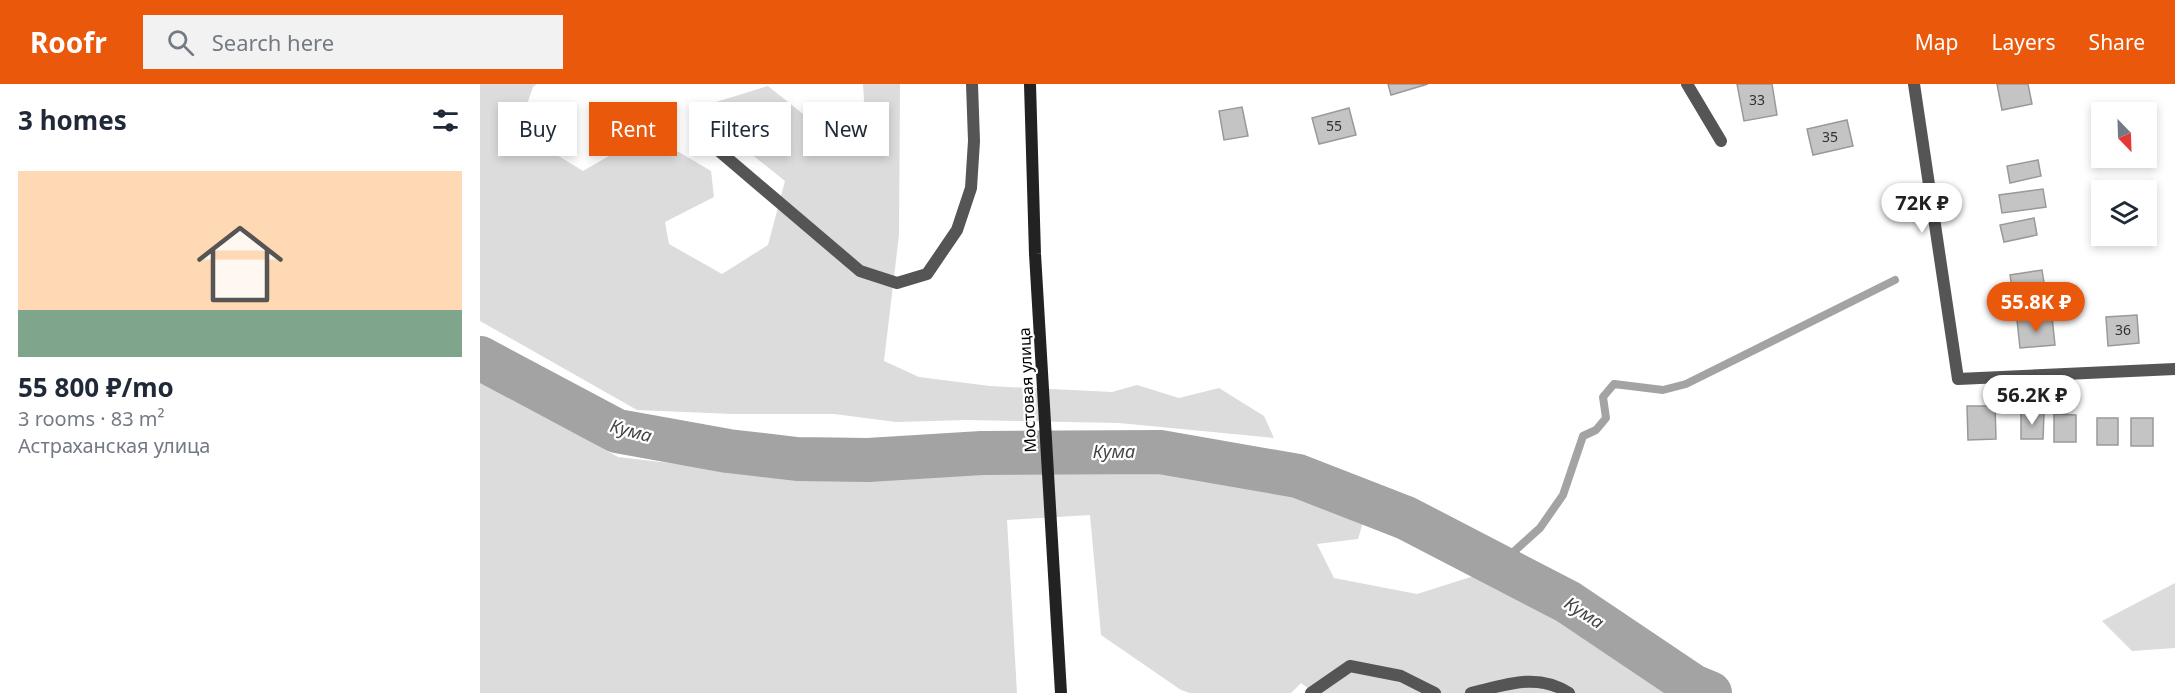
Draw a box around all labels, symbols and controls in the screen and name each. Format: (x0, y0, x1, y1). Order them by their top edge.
search box (143, 15, 563, 69)
text: Roofr (30, 23, 107, 61)
icon: search (164, 26, 197, 59)
text: Search here (212, 27, 334, 57)
text: Map (1915, 28, 1959, 56)
text: Layers (1992, 28, 2056, 56)
text: Share (2089, 28, 2145, 56)
house number: 33 (1749, 90, 1765, 109)
text: 3 homes (18, 102, 127, 138)
chip: Buy (498, 102, 577, 156)
chip: Rent (589, 102, 677, 156)
chip: Filters (689, 102, 791, 156)
chip: New (803, 102, 889, 156)
north arrow (2091, 102, 2157, 168)
map controls (2091, 102, 2157, 246)
icon: filters (429, 104, 462, 137)
house number: 55 (1326, 116, 1342, 135)
house number: 35 (1822, 127, 1838, 146)
button: layers (2091, 180, 2157, 246)
pin: 72K ₽ (1880, 183, 1964, 234)
text: 72K ₽ (1895, 189, 1949, 216)
icon: home (186, 210, 294, 318)
pin: 55.8K ₽ (1981, 282, 2091, 333)
text: 55.8K ₽ (2001, 288, 2071, 315)
house number: 36 (2115, 320, 2131, 339)
street label: Мостовая улица (1013, 327, 1041, 453)
text: 55 800 ₽/mo (18, 369, 174, 405)
pin: 56.2K ₽ (1977, 375, 2087, 426)
text: 56.2K ₽ (1997, 381, 2067, 408)
text: 3 rooms · 83 m² (18, 405, 165, 432)
water label: Кума (608, 413, 655, 447)
text: Астраханская улица (18, 432, 210, 459)
water label: Кума (1093, 439, 1135, 463)
water label: Кума (1560, 591, 1609, 634)

